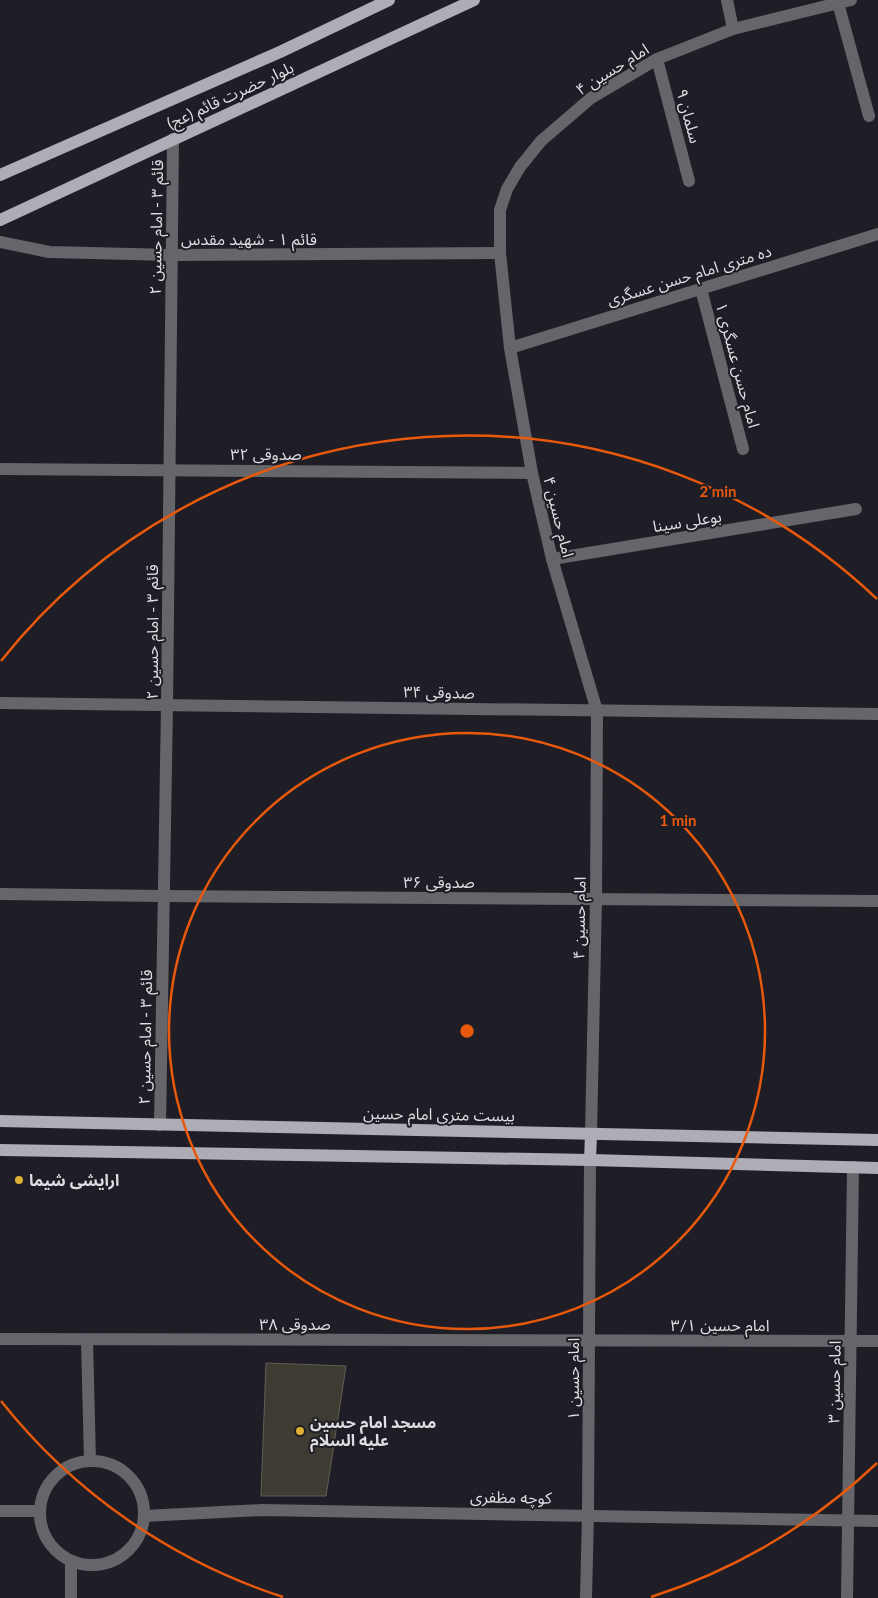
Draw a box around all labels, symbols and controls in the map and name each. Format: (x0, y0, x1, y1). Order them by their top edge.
street label: امام حسین ۴ (572, 39, 654, 102)
street label: بلوار حضرت قائم (عج) (163, 57, 298, 136)
street label: سلمان ۹ (672, 87, 706, 145)
street label: قائم ۳ - امام حسین ۲ (145, 159, 170, 295)
street label: قائم ۱ - شهید مقدس (181, 229, 317, 252)
street label: ده متری امام حسن عسگری (604, 240, 775, 312)
street label: امام حسن عسگری ۱ (709, 300, 764, 431)
street label: صدوقی ۳۲ (230, 444, 302, 464)
street label: امام حسین ۴ (536, 474, 579, 560)
text: 2 min (699, 482, 737, 500)
street label: بوعلی سینا (651, 506, 723, 536)
street label: قائم ۳ - امام حسین ۲ (142, 564, 165, 700)
street label: صدوقی ۳۴ (403, 681, 475, 703)
text: 1 min (659, 811, 697, 829)
street label: صدوقی ۳۶ (403, 872, 475, 892)
street label: امام حسین ۴ (568, 877, 593, 960)
street label: قائم ۳ - امام حسین ۲ (134, 969, 159, 1105)
centre of rings (458, 1022, 476, 1040)
street label: بیست متری امام حسین (363, 1103, 515, 1128)
place label: ارایشی شیما (29, 1170, 119, 1190)
marker: ارایشی شیما (13, 1174, 25, 1186)
street label: صدوقی ۳۸ (259, 1314, 331, 1334)
street label: امام حسین ۳/۱ (670, 1315, 770, 1338)
street label: امام حسین ۱ (563, 1338, 586, 1420)
street label: امام حسین ۳ (823, 1341, 848, 1424)
place label: مسجد امام حسین علیه السلام (310, 1412, 436, 1452)
marker: مسجد امام حسین علیه السلام (294, 1425, 306, 1437)
street label: کوچه مظفری (470, 1486, 552, 1509)

